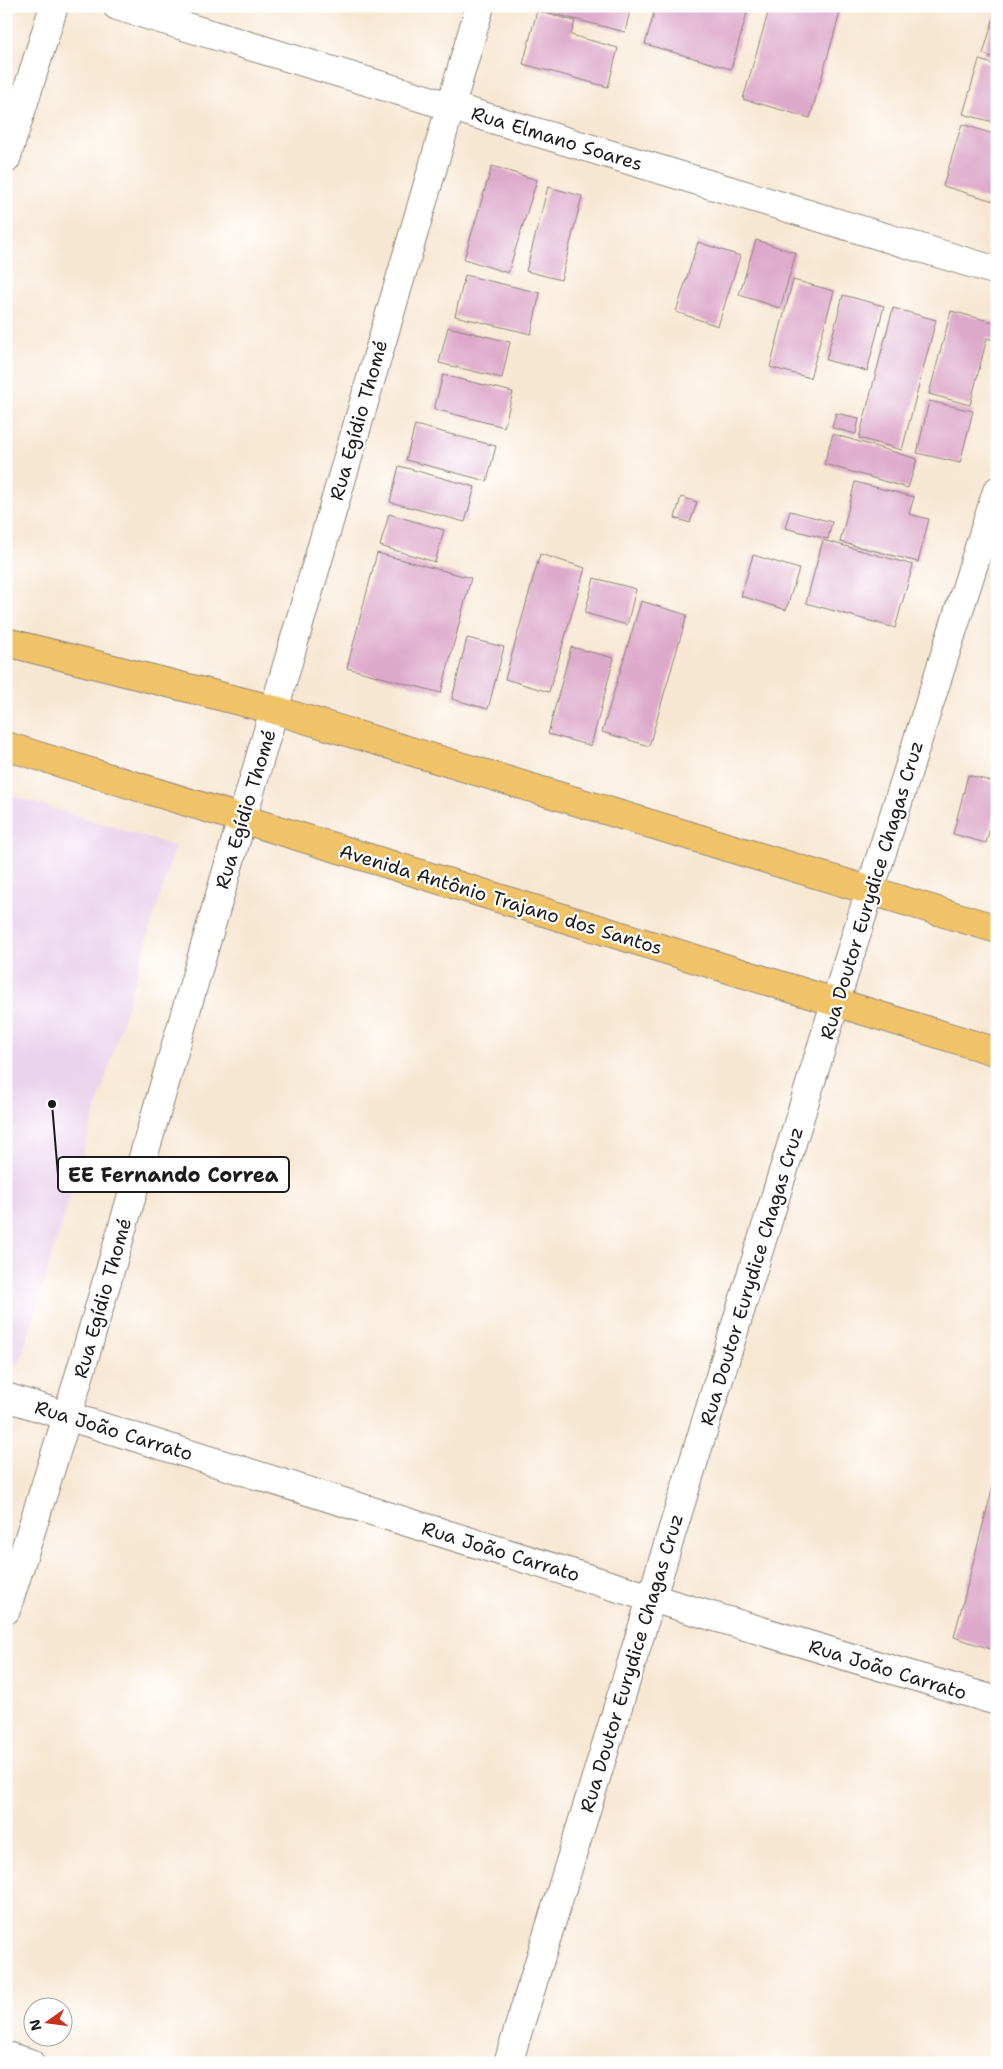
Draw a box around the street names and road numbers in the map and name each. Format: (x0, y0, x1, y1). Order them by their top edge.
street label: Rua Elmano Soares (468, 101, 646, 176)
street label: Rua Egídio Thomé (324, 337, 393, 503)
street label: Rua Egídio Thomé (209, 726, 282, 892)
street label: Rua Doutor Eurydice Chagas Cruz (814, 738, 929, 1043)
street label: Avenida Antônio Trajano dos Santos (336, 838, 665, 961)
street label: Rua Doutor Eurydice Chagas Cruz (694, 1124, 809, 1429)
street label: Rua Egídio Thomé (68, 1215, 137, 1381)
street label: Rua João Carrato (32, 1395, 196, 1466)
street label: Rua Doutor Eurydice Chagas Cruz (574, 1511, 689, 1816)
street label: Rua João Carrato (419, 1516, 583, 1587)
street label: Rua João Carrato (806, 1634, 970, 1705)

